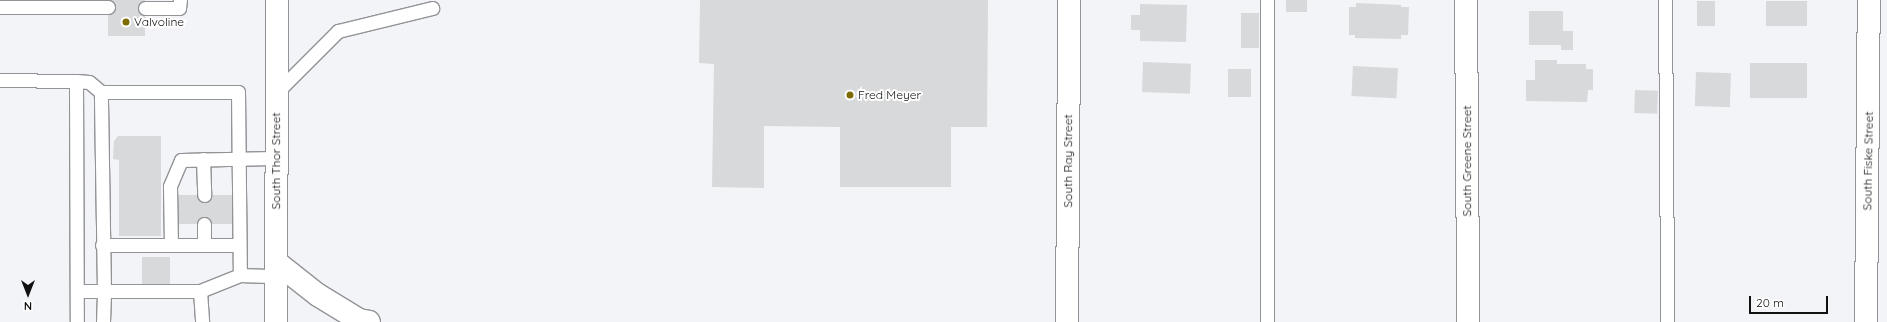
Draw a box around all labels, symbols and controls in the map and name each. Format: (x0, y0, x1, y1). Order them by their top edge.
place label: Valvoline (134, 15, 184, 29)
marker: Valvoline (121, 17, 131, 27)
place label: Fred Meyer (858, 88, 921, 102)
marker: Fred Meyer (845, 90, 855, 100)
street label: South Greene Street (1460, 105, 1474, 217)
street label: South Fiske Street (1860, 111, 1876, 211)
street label: South Thor Street (269, 113, 283, 209)
street label: South Ray Street (1061, 114, 1075, 208)
north arrow (8, 274, 48, 314)
scale bar (1751, 288, 1830, 314)
text: 20 m (1756, 295, 1784, 310)
text: N (24, 299, 32, 313)

